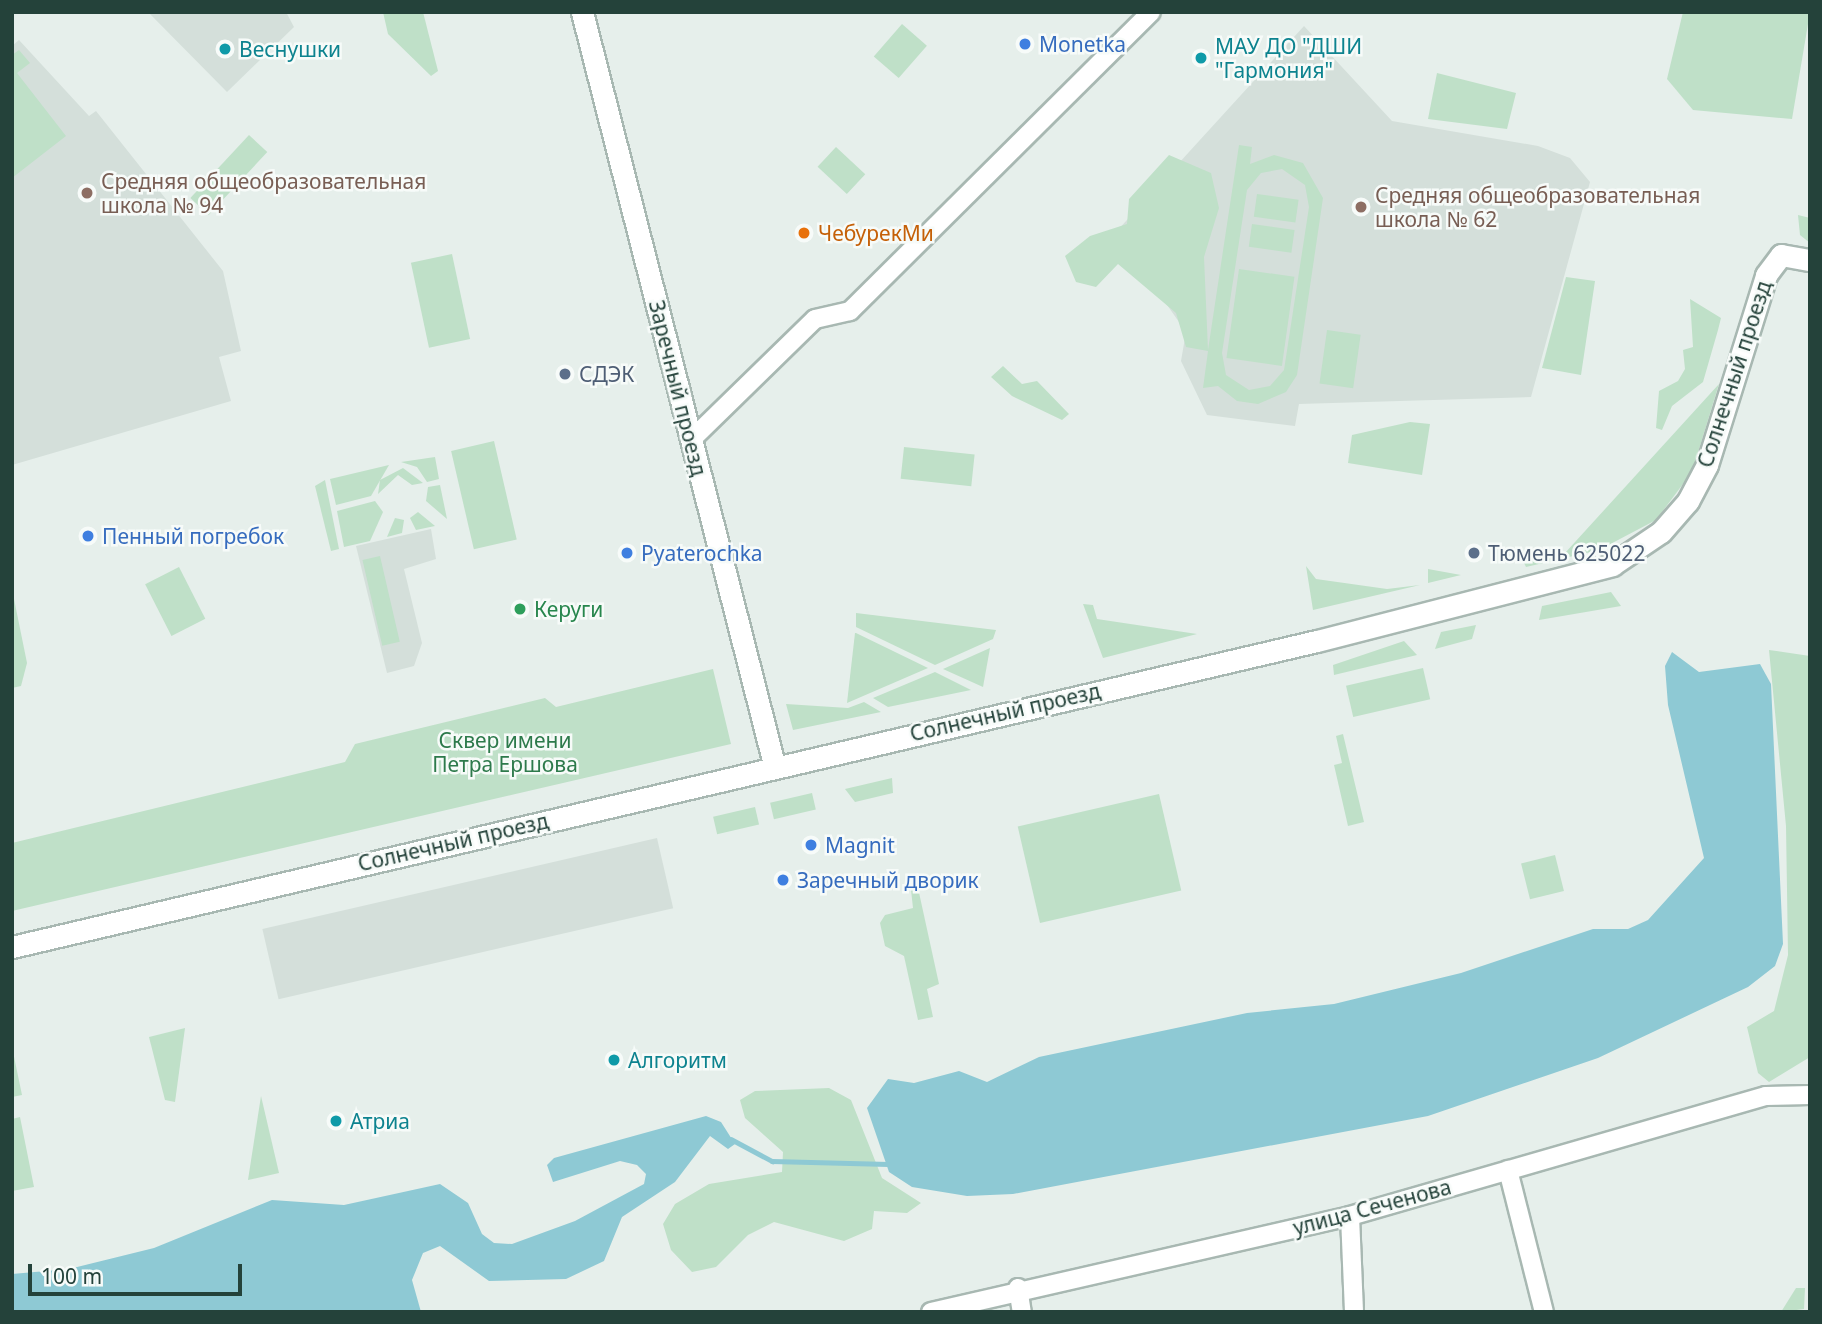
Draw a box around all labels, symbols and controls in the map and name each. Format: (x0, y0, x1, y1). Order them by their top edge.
place label: Monetka (1039, 31, 1126, 57)
place label: МАУ ДО "ДШИ "Гармония" (1215, 33, 1362, 83)
place label: Веснушки (239, 36, 341, 62)
marker: Monetka (1017, 36, 1033, 52)
marker: Веснушки (217, 41, 233, 57)
marker: МАУ ДО "ДШИ "Гармония" (1193, 50, 1209, 66)
place label: Средняя общеобразовательная школа № 94 (101, 168, 426, 218)
place label: Средняя общеобразовательная школа № 62 (1375, 182, 1700, 232)
marker: Средняя общеобразовательная школа № 94 (79, 185, 95, 201)
marker: Средняя общеобразовательная школа № 62 (1353, 199, 1369, 215)
place label: ЧебурекМи (818, 220, 934, 246)
marker: ЧебурекМи (796, 225, 812, 241)
street label: Солнечный проезд (1692, 278, 1776, 470)
street label: Заречный проезд (644, 298, 712, 478)
place label: СДЭК (579, 361, 634, 387)
marker: СДЭК (557, 366, 573, 382)
place label: Пенный погребок (102, 523, 284, 549)
marker: Пенный погребок (80, 528, 96, 544)
place label: Pyaterochka (641, 540, 763, 566)
place label: Тюмень 625022 (1488, 540, 1645, 566)
marker: Pyaterochka (619, 545, 635, 561)
marker: Тюмень 625022 (1466, 545, 1482, 561)
place label: Керуги (534, 596, 603, 622)
marker: Керуги (512, 601, 528, 617)
street label: Солнечный проезд (907, 678, 1103, 746)
park label: Сквер имени Петра Ершова (432, 727, 578, 777)
street label: Солнечный проезд (355, 808, 551, 876)
place label: Magnit (825, 832, 895, 858)
marker: Magnit (803, 837, 819, 853)
place label: Заречный дворик (797, 867, 979, 893)
marker: Заречный дворик (775, 872, 791, 888)
place label: Алгоритм (628, 1047, 727, 1073)
marker: Алгоритм (606, 1052, 622, 1068)
place label: Атриа (350, 1108, 410, 1134)
marker: Атриа (328, 1113, 344, 1129)
street label: улица Сеченова (1290, 1174, 1454, 1240)
scale bar (32, 1250, 245, 1294)
text: 100 m (41, 1262, 102, 1290)

